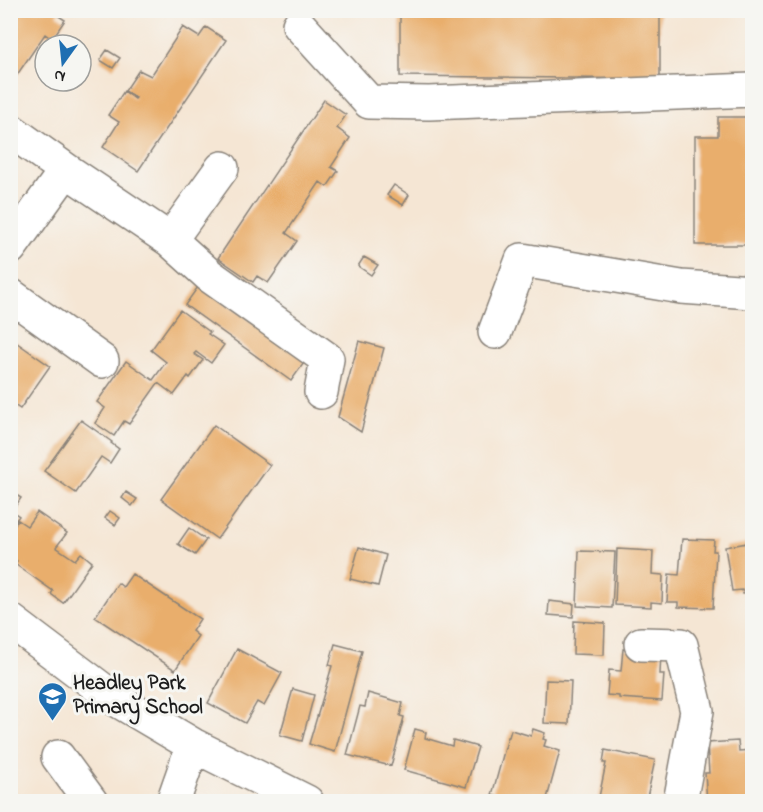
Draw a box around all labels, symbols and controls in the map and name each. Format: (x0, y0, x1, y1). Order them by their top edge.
north arrow (33, 33, 93, 93)
text: N (51, 63, 68, 89)
place label: Headley Park Primary School (73, 669, 203, 725)
school or university icon: Headley Park Primary School (36, 680, 68, 722)

